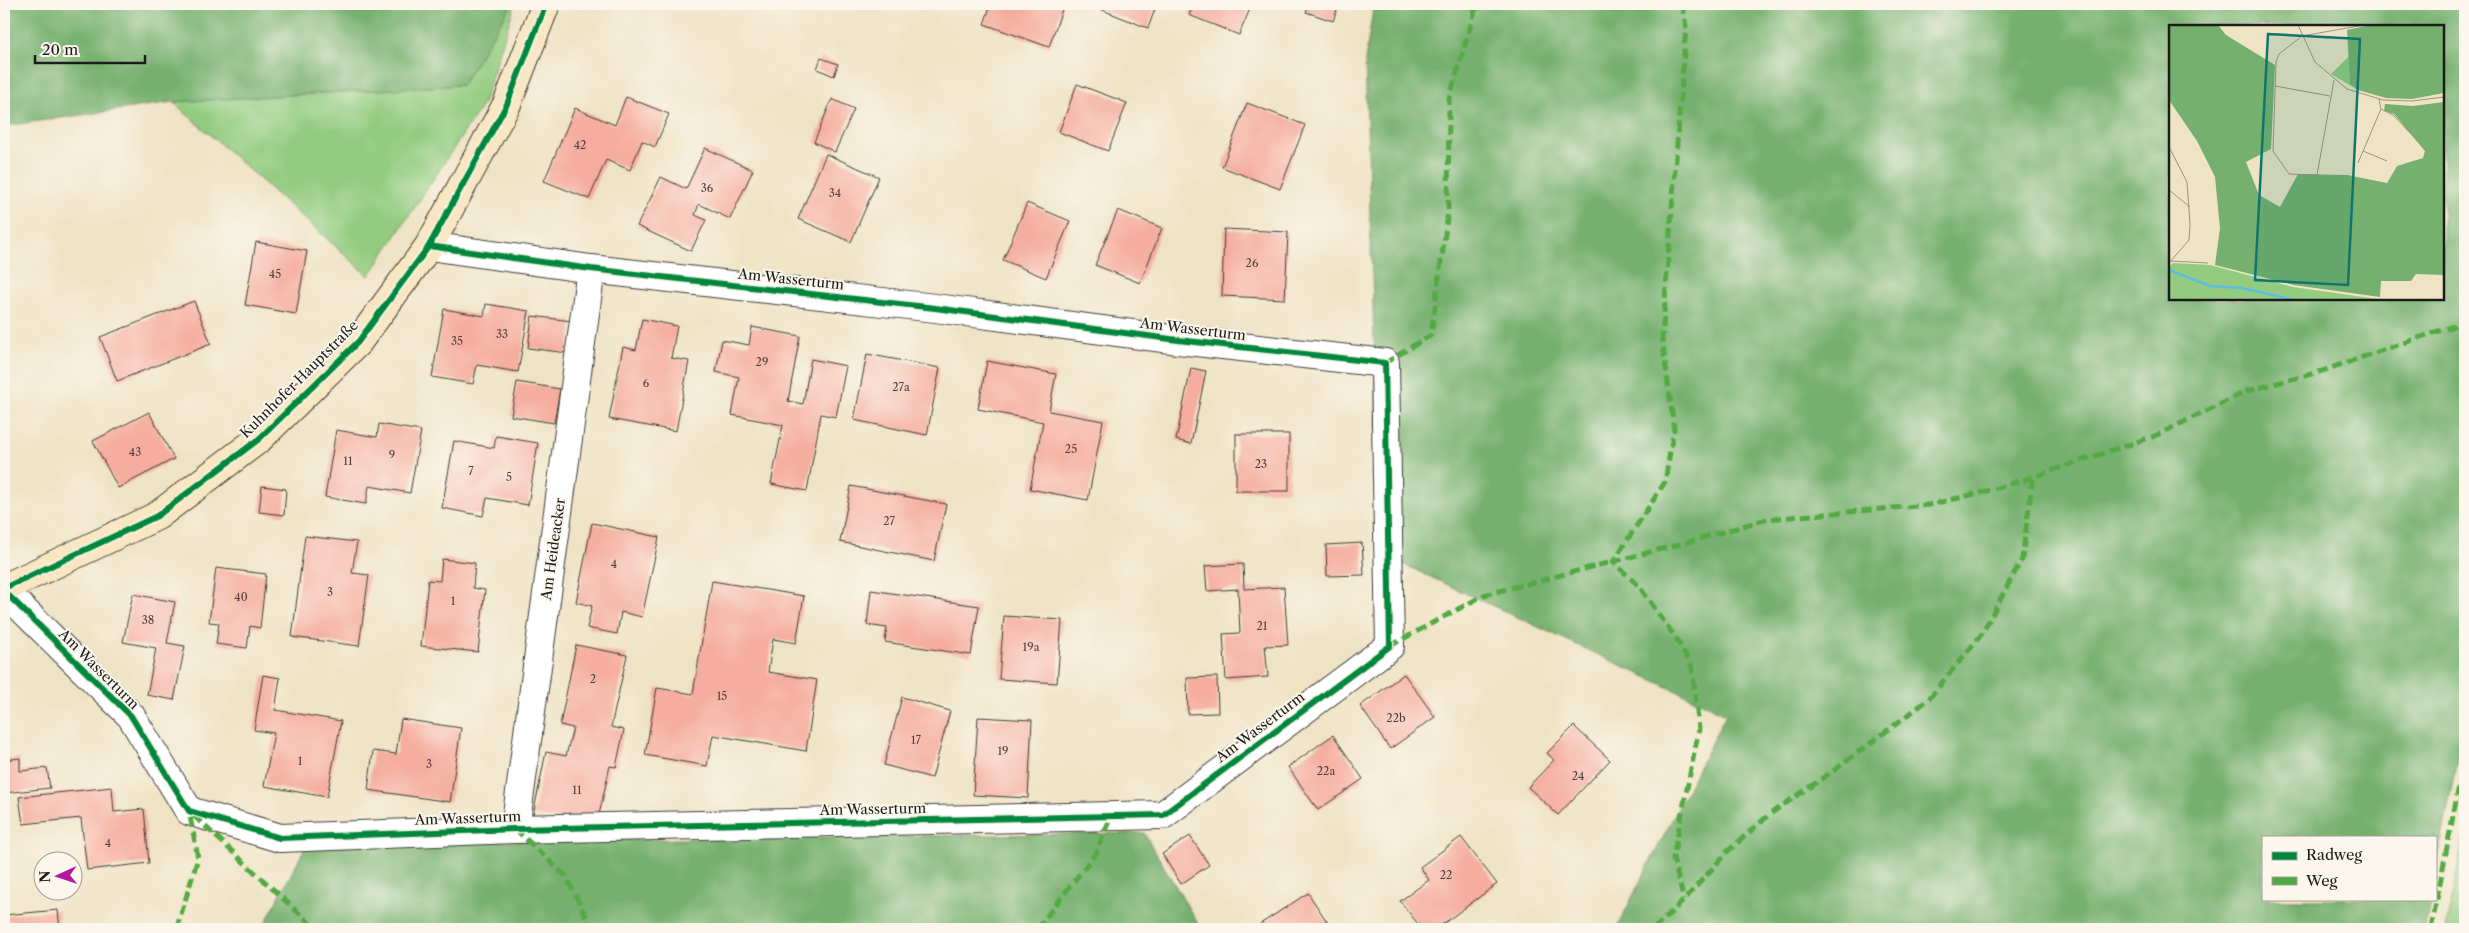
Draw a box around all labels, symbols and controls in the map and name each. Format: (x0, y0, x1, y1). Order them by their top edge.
inset map (2169, 25, 2444, 300)
scale bar (35, 32, 145, 64)
text: 20 m (42, 40, 78, 59)
house number: 42 (574, 138, 586, 152)
house number: 36 (701, 181, 714, 195)
house number: 34 (829, 186, 841, 200)
house number: 26 (1246, 256, 1259, 270)
street label: Am Wasserturm (736, 264, 845, 294)
house number: 45 (269, 267, 281, 281)
street label: Am Wasserturm (1138, 313, 1247, 344)
street label: Kuhnhofer Hauptstraße (236, 316, 362, 442)
house number: 33 (496, 327, 508, 341)
house number: 35 (451, 334, 463, 348)
house number: 29 (756, 355, 768, 369)
house number: 6 (643, 376, 650, 390)
house number: 27a (892, 380, 910, 394)
house number: 25 (1065, 442, 1077, 456)
house number: 43 (129, 445, 141, 459)
house number: 9 (389, 448, 395, 462)
house number: 11 (343, 454, 353, 468)
house number: 23 (1255, 457, 1267, 471)
house number: 7 (468, 464, 474, 478)
house number: 5 (506, 470, 512, 484)
street label: Am Heideacker (537, 497, 569, 602)
house number: 27 (883, 514, 895, 528)
house number: 4 (611, 557, 617, 571)
house number: 3 (327, 585, 333, 599)
house number: 40 (234, 590, 248, 604)
house number: 1 (451, 594, 456, 608)
house number: 38 (142, 613, 154, 627)
house number: 21 (1257, 619, 1268, 633)
street label: Am Wasserturm (54, 624, 143, 713)
house number: 19a (1023, 640, 1040, 654)
house number: 2 (590, 672, 596, 686)
street label: Am Wasserturm (1211, 688, 1308, 767)
house number: 15 (717, 689, 727, 703)
house number: 22b (1386, 711, 1406, 725)
house number: 17 (911, 733, 922, 747)
house number: 19 (997, 744, 1009, 758)
house number: 1 (298, 754, 303, 768)
house number: 3 (426, 757, 432, 771)
house number: 22a (1317, 764, 1335, 778)
house number: 24 (1572, 769, 1584, 783)
house number: 11 (572, 783, 582, 797)
street label: Am Wasserturm (819, 799, 926, 819)
street label: Am Wasserturm (413, 807, 522, 829)
house number: 4 (105, 836, 111, 850)
legend (2262, 836, 2436, 900)
text: Radweg (2306, 845, 2362, 864)
north arrow (32, 850, 82, 900)
house number: 22 (1440, 868, 1452, 882)
text: N (36, 870, 54, 883)
text: Weg (2305, 871, 2338, 890)

